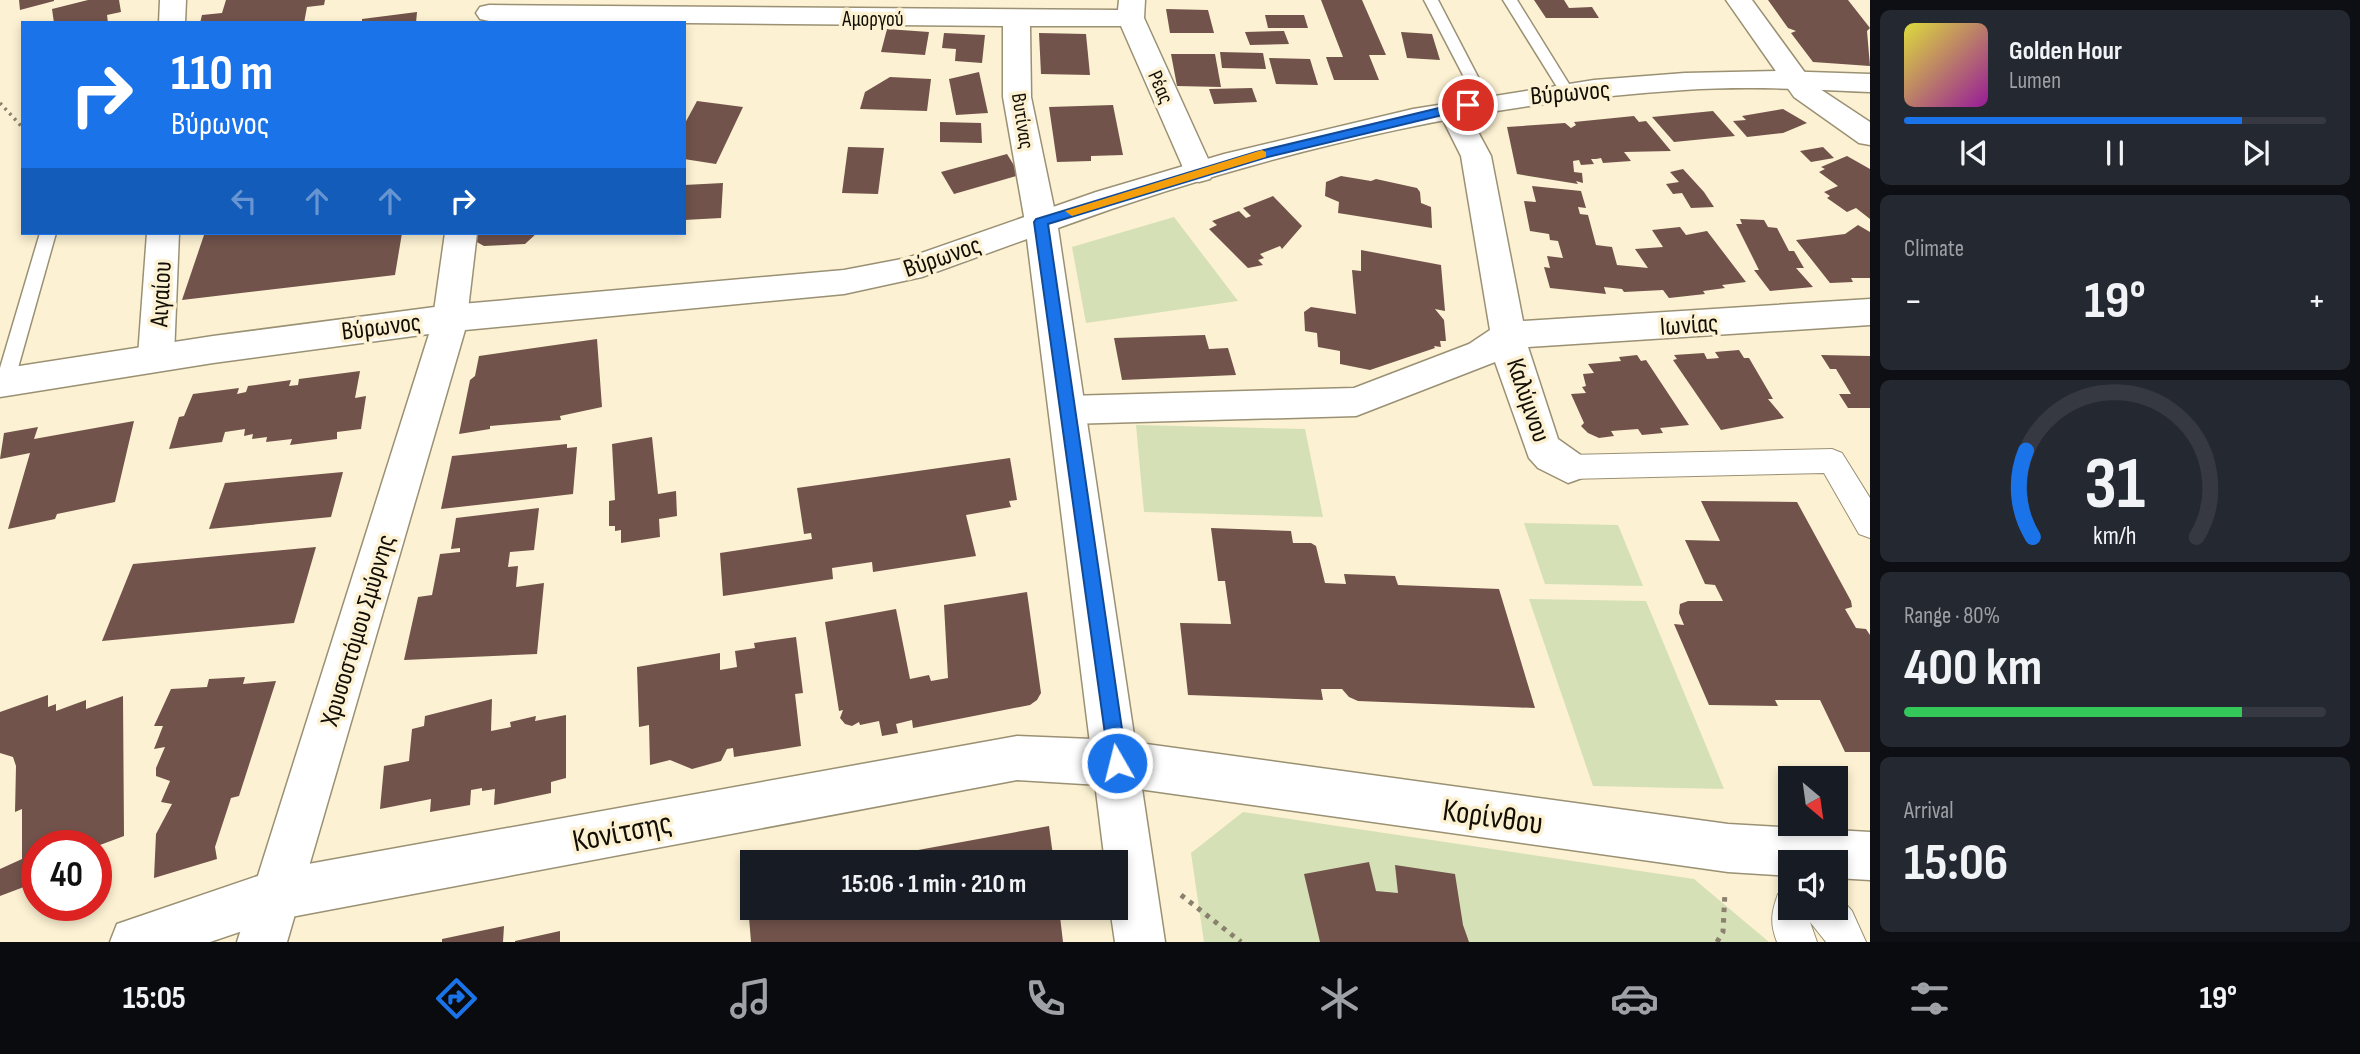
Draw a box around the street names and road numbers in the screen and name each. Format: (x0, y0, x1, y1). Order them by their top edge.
street label: Αμοργού (841, 7, 904, 32)
street label: Ρέας (1142, 67, 1179, 108)
street label: Βύρωνος (1529, 75, 1611, 112)
street label: Βυτίνας (1006, 91, 1039, 151)
street label: Βύρωνος (900, 230, 985, 285)
street label: Αιγαίου (144, 260, 179, 329)
street label: Βύρωνος (340, 307, 423, 348)
street label: Ιωνίας (1659, 308, 1719, 343)
street label: Καλύμνου (1499, 355, 1556, 446)
street label: Χρυσοστόμου Σμύρνης (314, 531, 402, 731)
street label: Κορίνθου (1440, 791, 1546, 844)
street label: Κονίτσης (569, 804, 675, 861)

